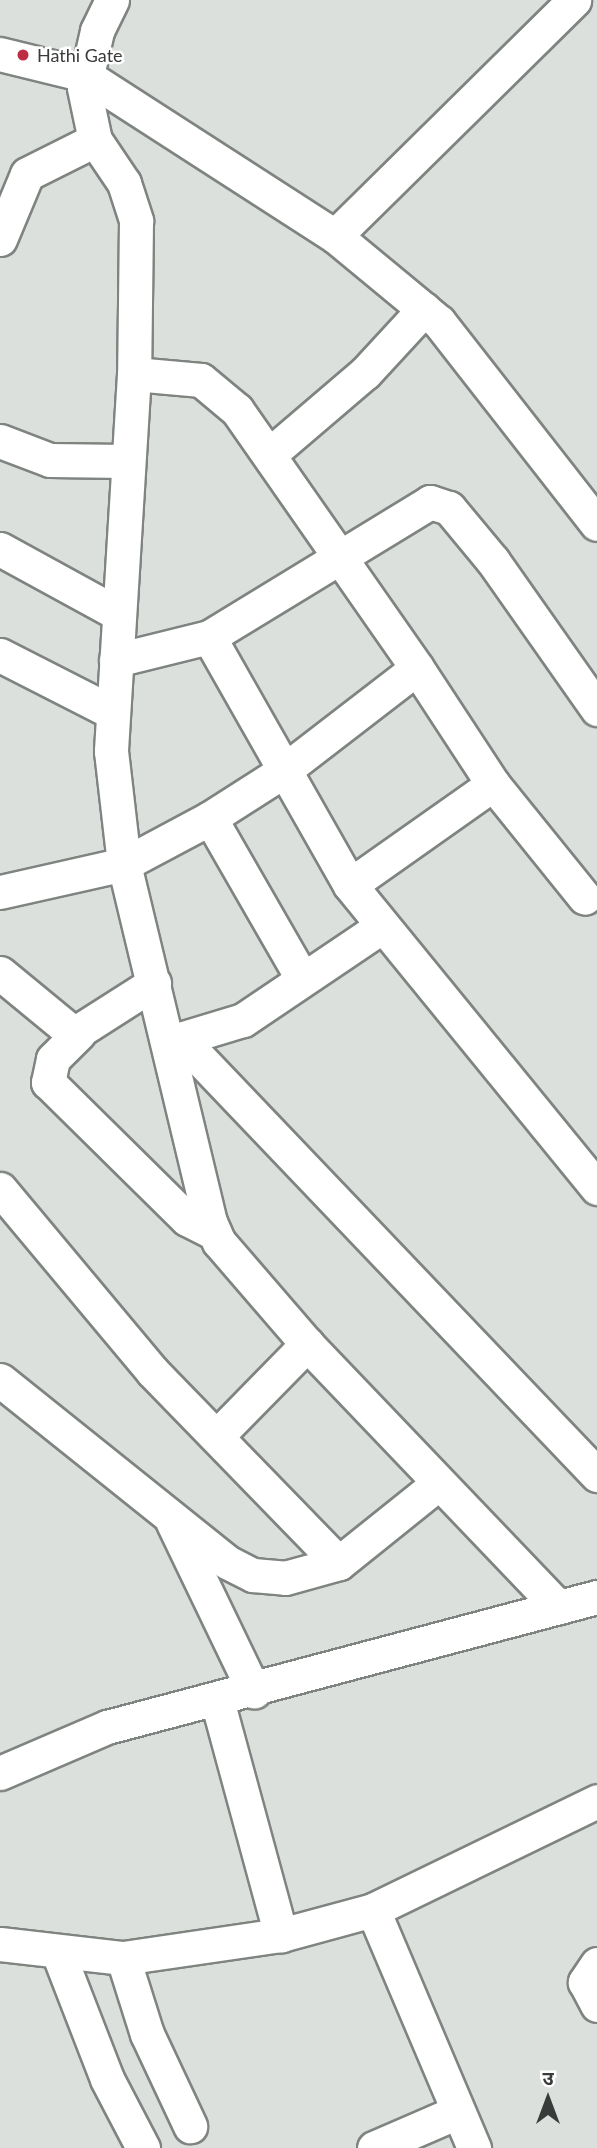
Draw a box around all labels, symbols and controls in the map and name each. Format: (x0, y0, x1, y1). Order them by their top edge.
place label: Hathi Gate (37, 44, 123, 66)
marker: Hathi Gate (15, 47, 31, 63)
north arrow (513, 2064, 583, 2134)
text: उ (542, 2066, 554, 2089)

